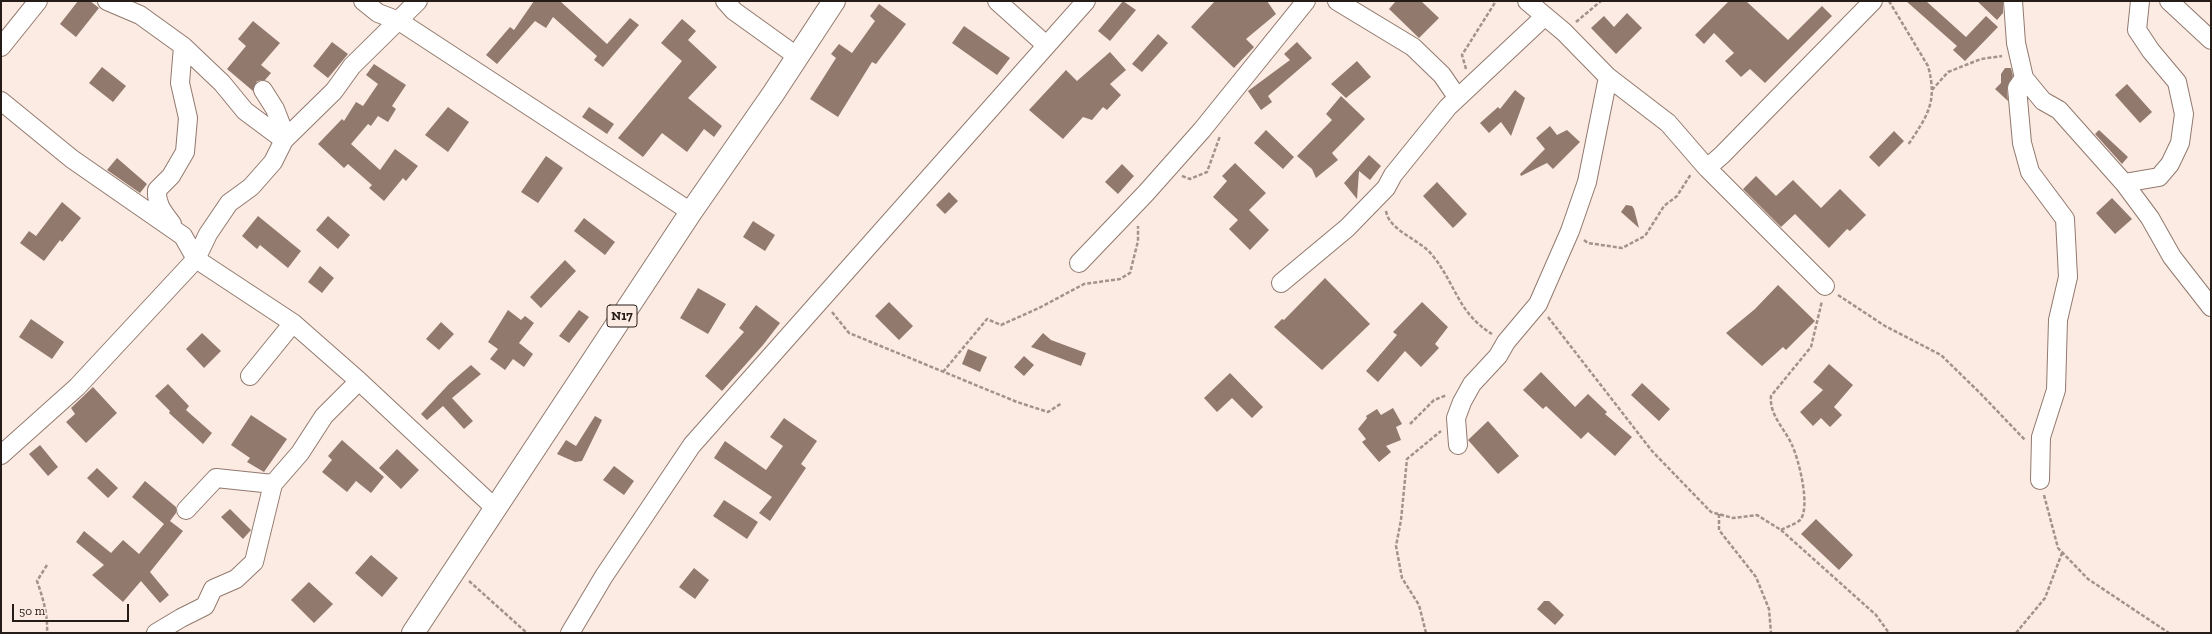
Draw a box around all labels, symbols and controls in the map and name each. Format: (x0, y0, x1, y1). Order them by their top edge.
road number: N17 (607, 305, 637, 327)
scale bar (14, 596, 131, 622)
text: 50 m (19, 604, 45, 618)

